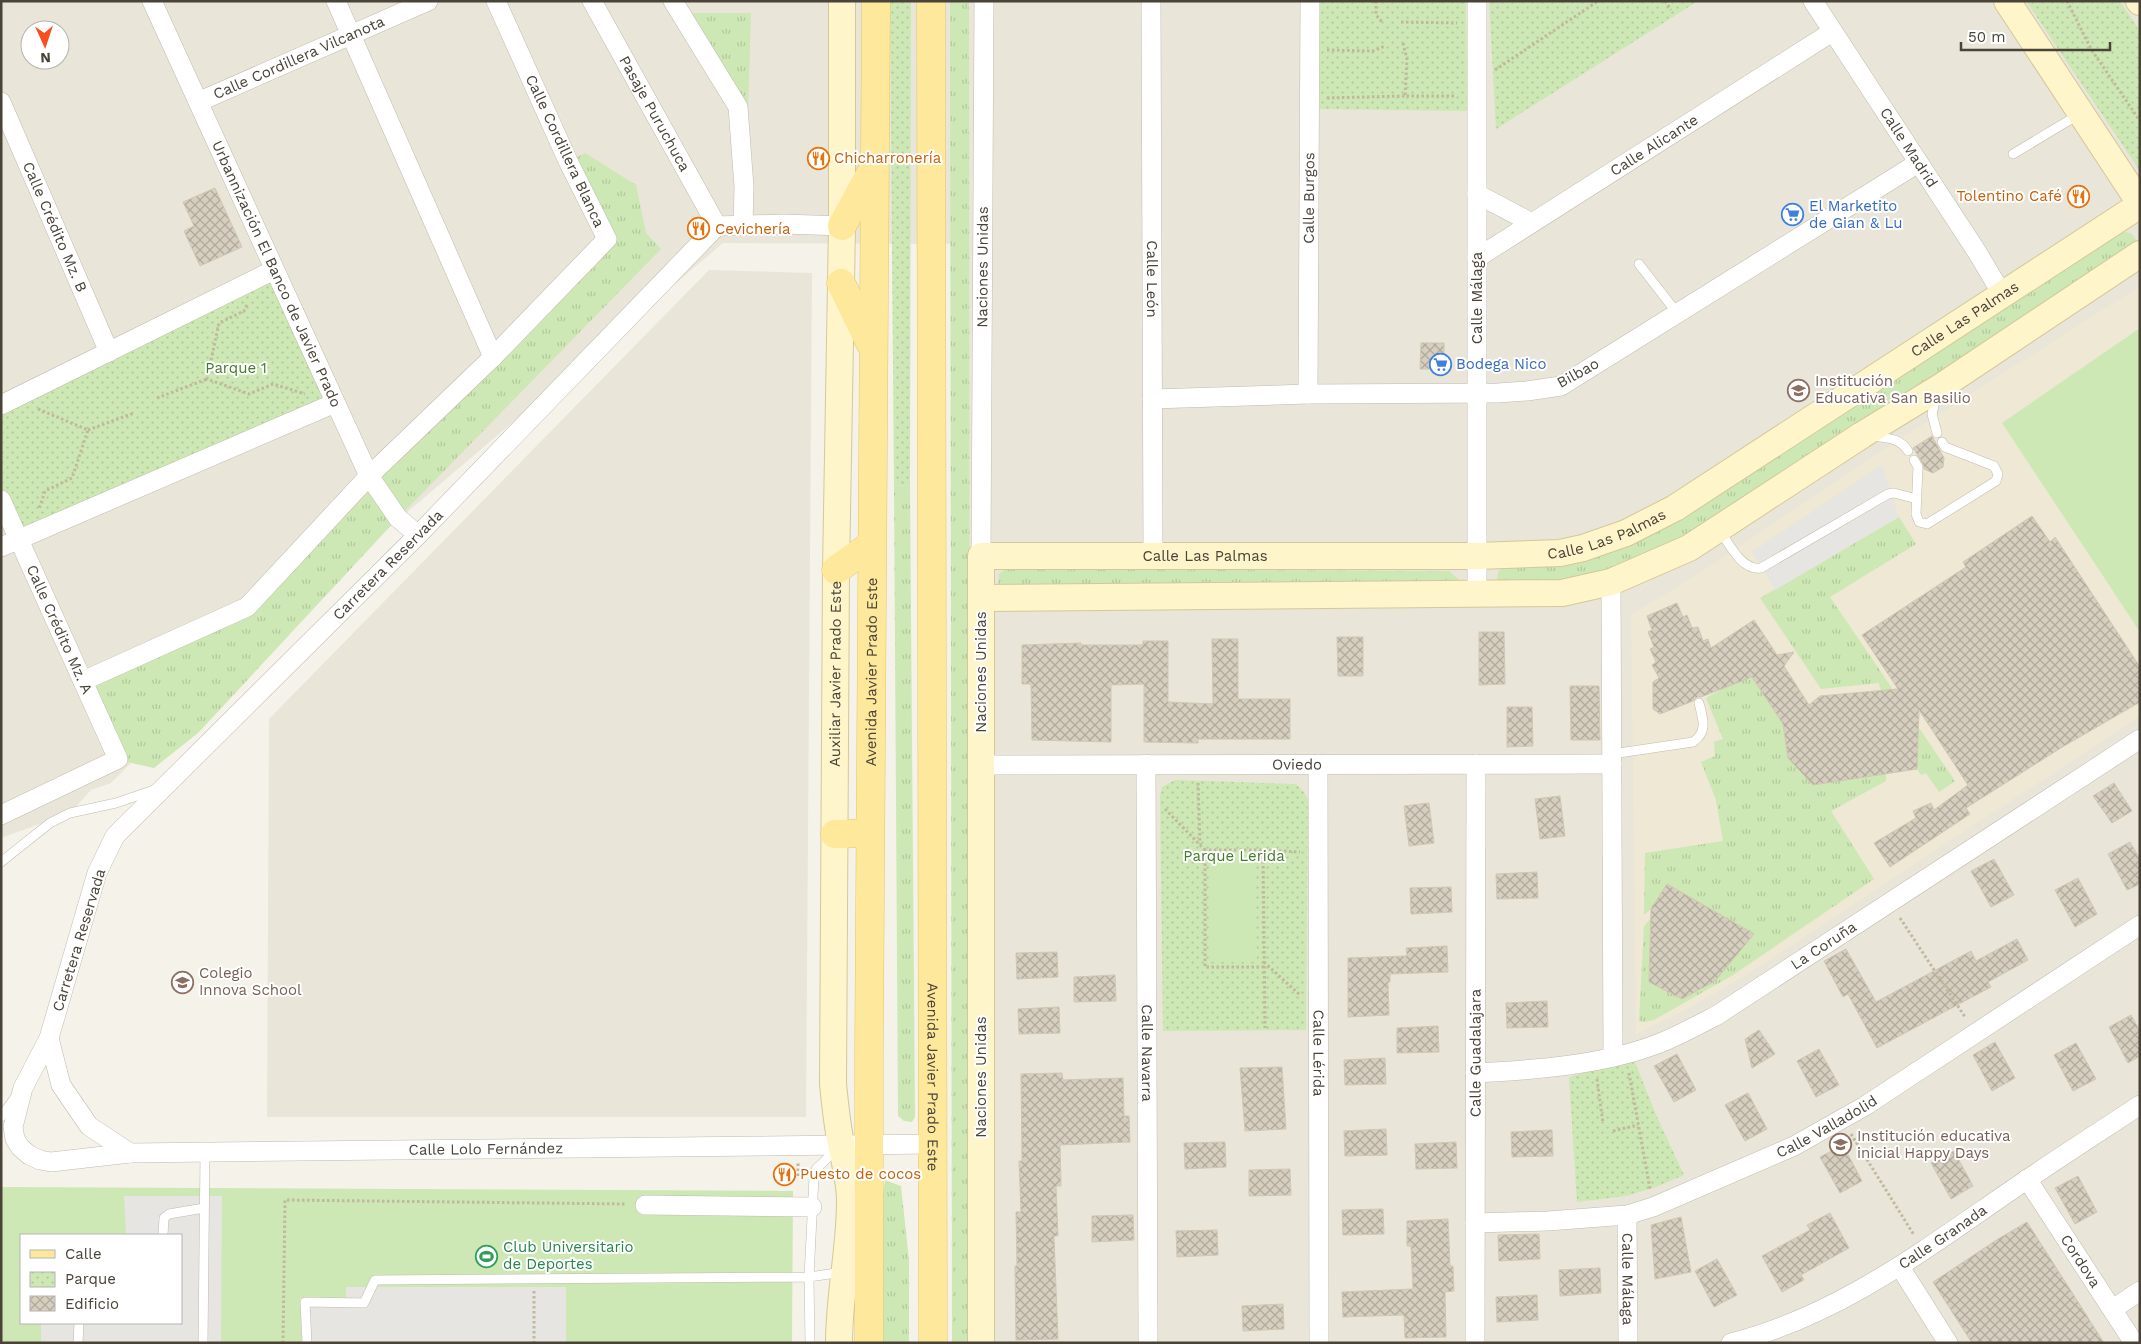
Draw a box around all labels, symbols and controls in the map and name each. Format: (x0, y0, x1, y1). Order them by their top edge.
street label: Calle Cordillera Vilcanota (210, 12, 388, 103)
north arrow (20, 20, 70, 70)
scale bar (1961, 20, 2110, 52)
text: 50 m (1968, 28, 2005, 46)
text: N (40, 50, 51, 66)
street label: Pasaje Puruchuca (615, 53, 694, 175)
street label: Calle Cordillera Blanca (522, 72, 609, 231)
street label: Calle Madrid (1876, 104, 1941, 191)
street label: Calle Alicante (1607, 111, 1701, 180)
street label: Urbannización El Banco de Javier Prado (208, 138, 345, 410)
restaurant icon: Chicharronería (806, 146, 830, 170)
place label: Chicharronería (834, 149, 942, 167)
street label: Calle Burgos (1300, 152, 1318, 244)
street label: Calle Crédito Mz. B (19, 159, 91, 295)
restaurant icon: Tolentino Café (2066, 184, 2090, 208)
place label: Tolentino Café (1956, 187, 2062, 205)
place label: El Marketito de Gian & Lu (1809, 197, 1902, 232)
supermarket icon: El Marketito de Gian & Lu (1781, 203, 1805, 227)
street label: Naciones Unidas (973, 206, 992, 328)
restaurant icon: Cevichería (687, 217, 711, 241)
place label: Cevichería (715, 220, 791, 238)
street label: Calle León (1143, 240, 1161, 318)
street label: Calle Málaga (1468, 251, 1486, 344)
street label: Calle Las Palmas (1907, 277, 2022, 361)
supermarket icon: Bodega Nico (1428, 352, 1452, 376)
street label: Bilbao (1554, 354, 1602, 392)
place label: Bodega Nico (1456, 355, 1547, 373)
park label: Parque 1 (205, 359, 267, 377)
place label: Institución Educativa San Basilio (1815, 372, 1971, 407)
school or university icon: Institución Educativa San Basilio (1787, 378, 1811, 402)
street label: Calle Las Palmas (1547, 505, 1669, 562)
street label: Carretera Reservada (329, 506, 447, 624)
street label: Calle Las Palmas (1142, 547, 1268, 565)
street label: Calle Crédito Mz. A (23, 562, 96, 697)
street label: Avenida Javier Prado Este (862, 577, 881, 767)
street label: Auxiliar Javier Prado Este (826, 581, 845, 767)
street label: Naciones Unidas (972, 611, 990, 733)
street label: Oviedo (1272, 755, 1322, 774)
park label: Parque Lerida (1183, 847, 1285, 865)
street label: Carretera Reservada (49, 866, 109, 1014)
street label: La Coruña (1787, 917, 1860, 974)
place label: Colegio Innova School (199, 964, 302, 999)
school or university icon: Colegio Innova School (171, 970, 195, 994)
street label: Avenida Javier Prado Este (923, 983, 942, 1171)
street label: Calle Guadalajara (1466, 988, 1485, 1117)
street label: Calle Navarra (1138, 1004, 1156, 1102)
street label: Calle Lérida (1309, 1009, 1328, 1097)
street label: Naciones Unidas (972, 1016, 990, 1138)
street label: Calle Valladolid (1774, 1091, 1881, 1162)
place label: Institución educativa inicial Happy Days (1857, 1127, 2011, 1162)
school or university icon: Institución educativa inicial Happy Days (1829, 1133, 1853, 1157)
street label: Calle Lolo Fernández (408, 1139, 563, 1159)
restaurant icon: Puesto de cocos (772, 1162, 796, 1186)
place label: Puesto de cocos (800, 1165, 921, 1183)
street label: Calle Granada (1895, 1201, 1991, 1273)
street label: Cordova (2057, 1231, 2105, 1291)
street label: Calle Málaga (1618, 1233, 1637, 1326)
legend (20, 1234, 182, 1324)
place label: Club Universitario de Deportes (503, 1238, 634, 1273)
sports icon: Club Universitario de Deportes (475, 1244, 499, 1268)
text: Calle (65, 1245, 102, 1263)
text: Parque (65, 1270, 116, 1288)
text: Edificio (65, 1295, 119, 1313)

